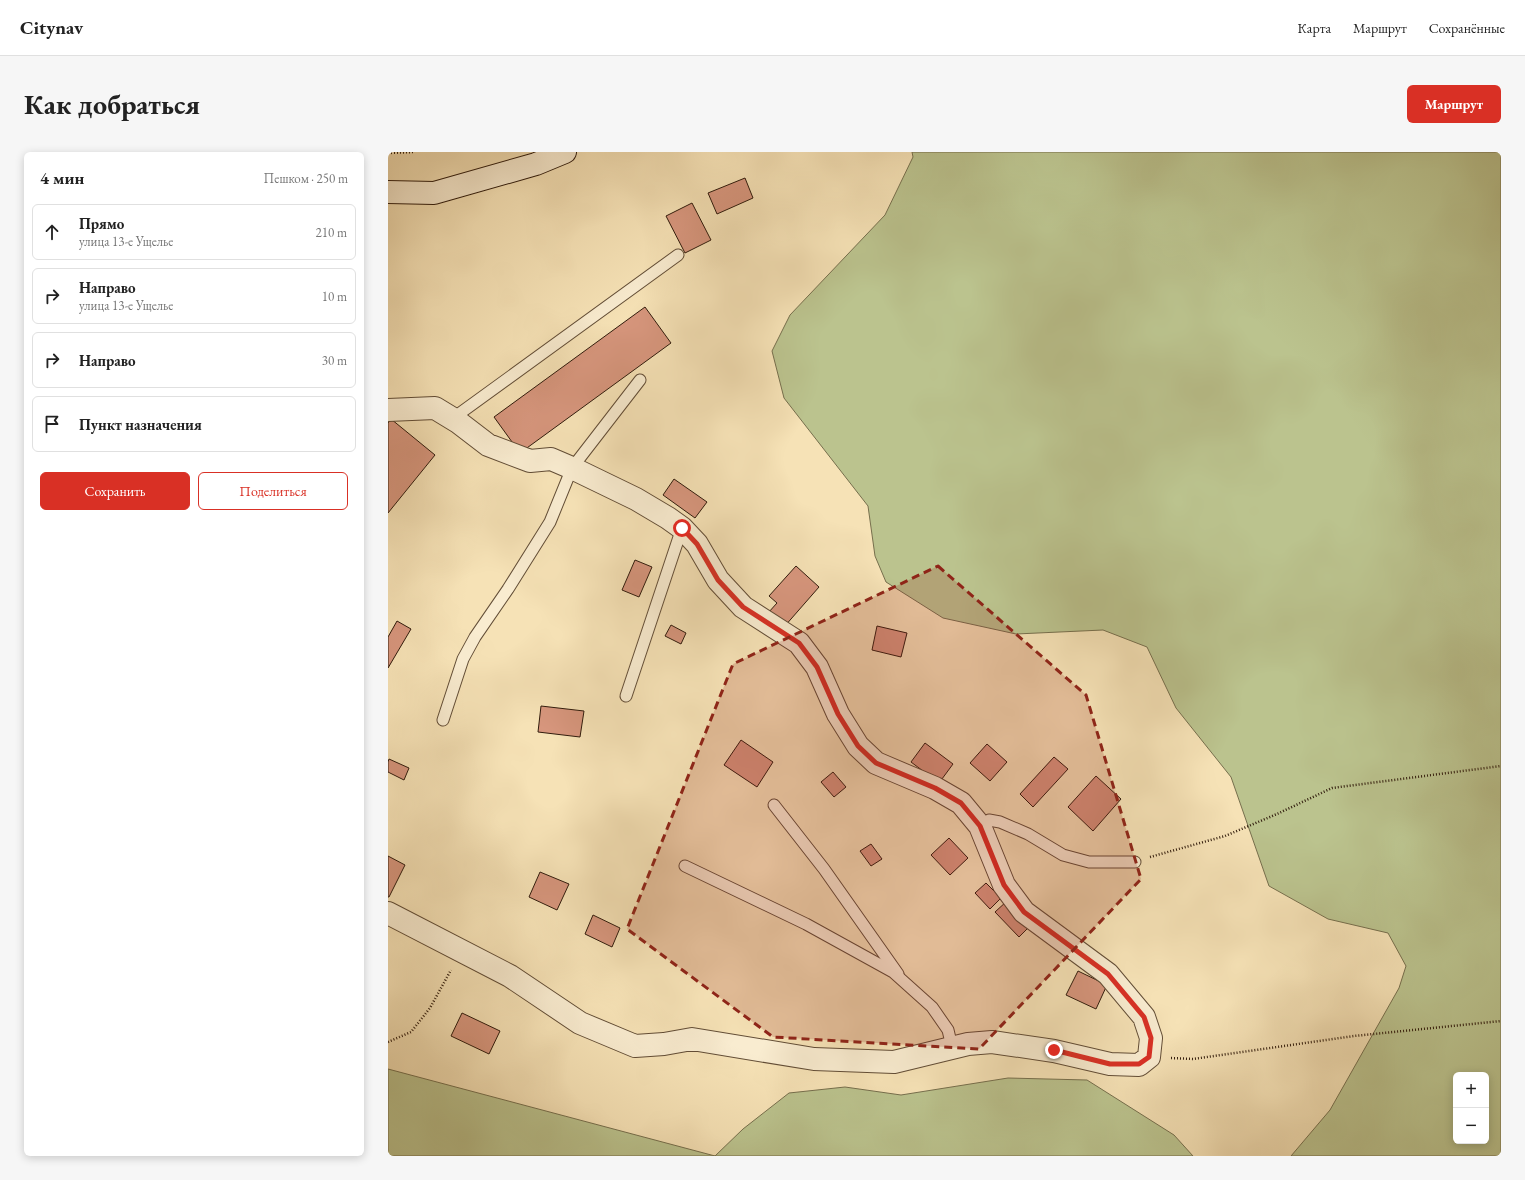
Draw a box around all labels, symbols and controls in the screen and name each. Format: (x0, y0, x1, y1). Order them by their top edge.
text: Citynav (20, 15, 83, 40)
text: Карта (1298, 19, 1331, 37)
text: Маршрут (1353, 19, 1407, 37)
text: Сохранённые (1429, 19, 1505, 37)
button: Маршрут (1407, 85, 1501, 123)
text: Как добраться (24, 86, 200, 122)
text: 4 мин (40, 167, 84, 189)
text: Пешком · 250 m (264, 170, 348, 187)
text: Прямо (79, 214, 124, 233)
icon: ahead (41, 221, 63, 243)
text: 210 m (316, 224, 347, 241)
text: улица 13-е Ущелье (79, 233, 173, 250)
text: Направо (79, 278, 136, 297)
icon: right (41, 285, 63, 307)
text: 10 m (322, 288, 347, 305)
text: улица 13-е Ущелье (79, 297, 173, 314)
icon: right (41, 349, 63, 371)
text: Направо (79, 351, 136, 370)
text: 30 m (322, 352, 347, 369)
icon: arrive (41, 413, 63, 435)
text: Пункт назначения (79, 415, 202, 434)
button: Сохранить (40, 472, 190, 510)
button: Поделиться (198, 472, 348, 510)
route start (673, 519, 691, 537)
route end (1045, 1041, 1063, 1059)
map controls (1453, 1072, 1489, 1144)
button: + (1453, 1072, 1489, 1108)
button: − (1453, 1108, 1489, 1144)

